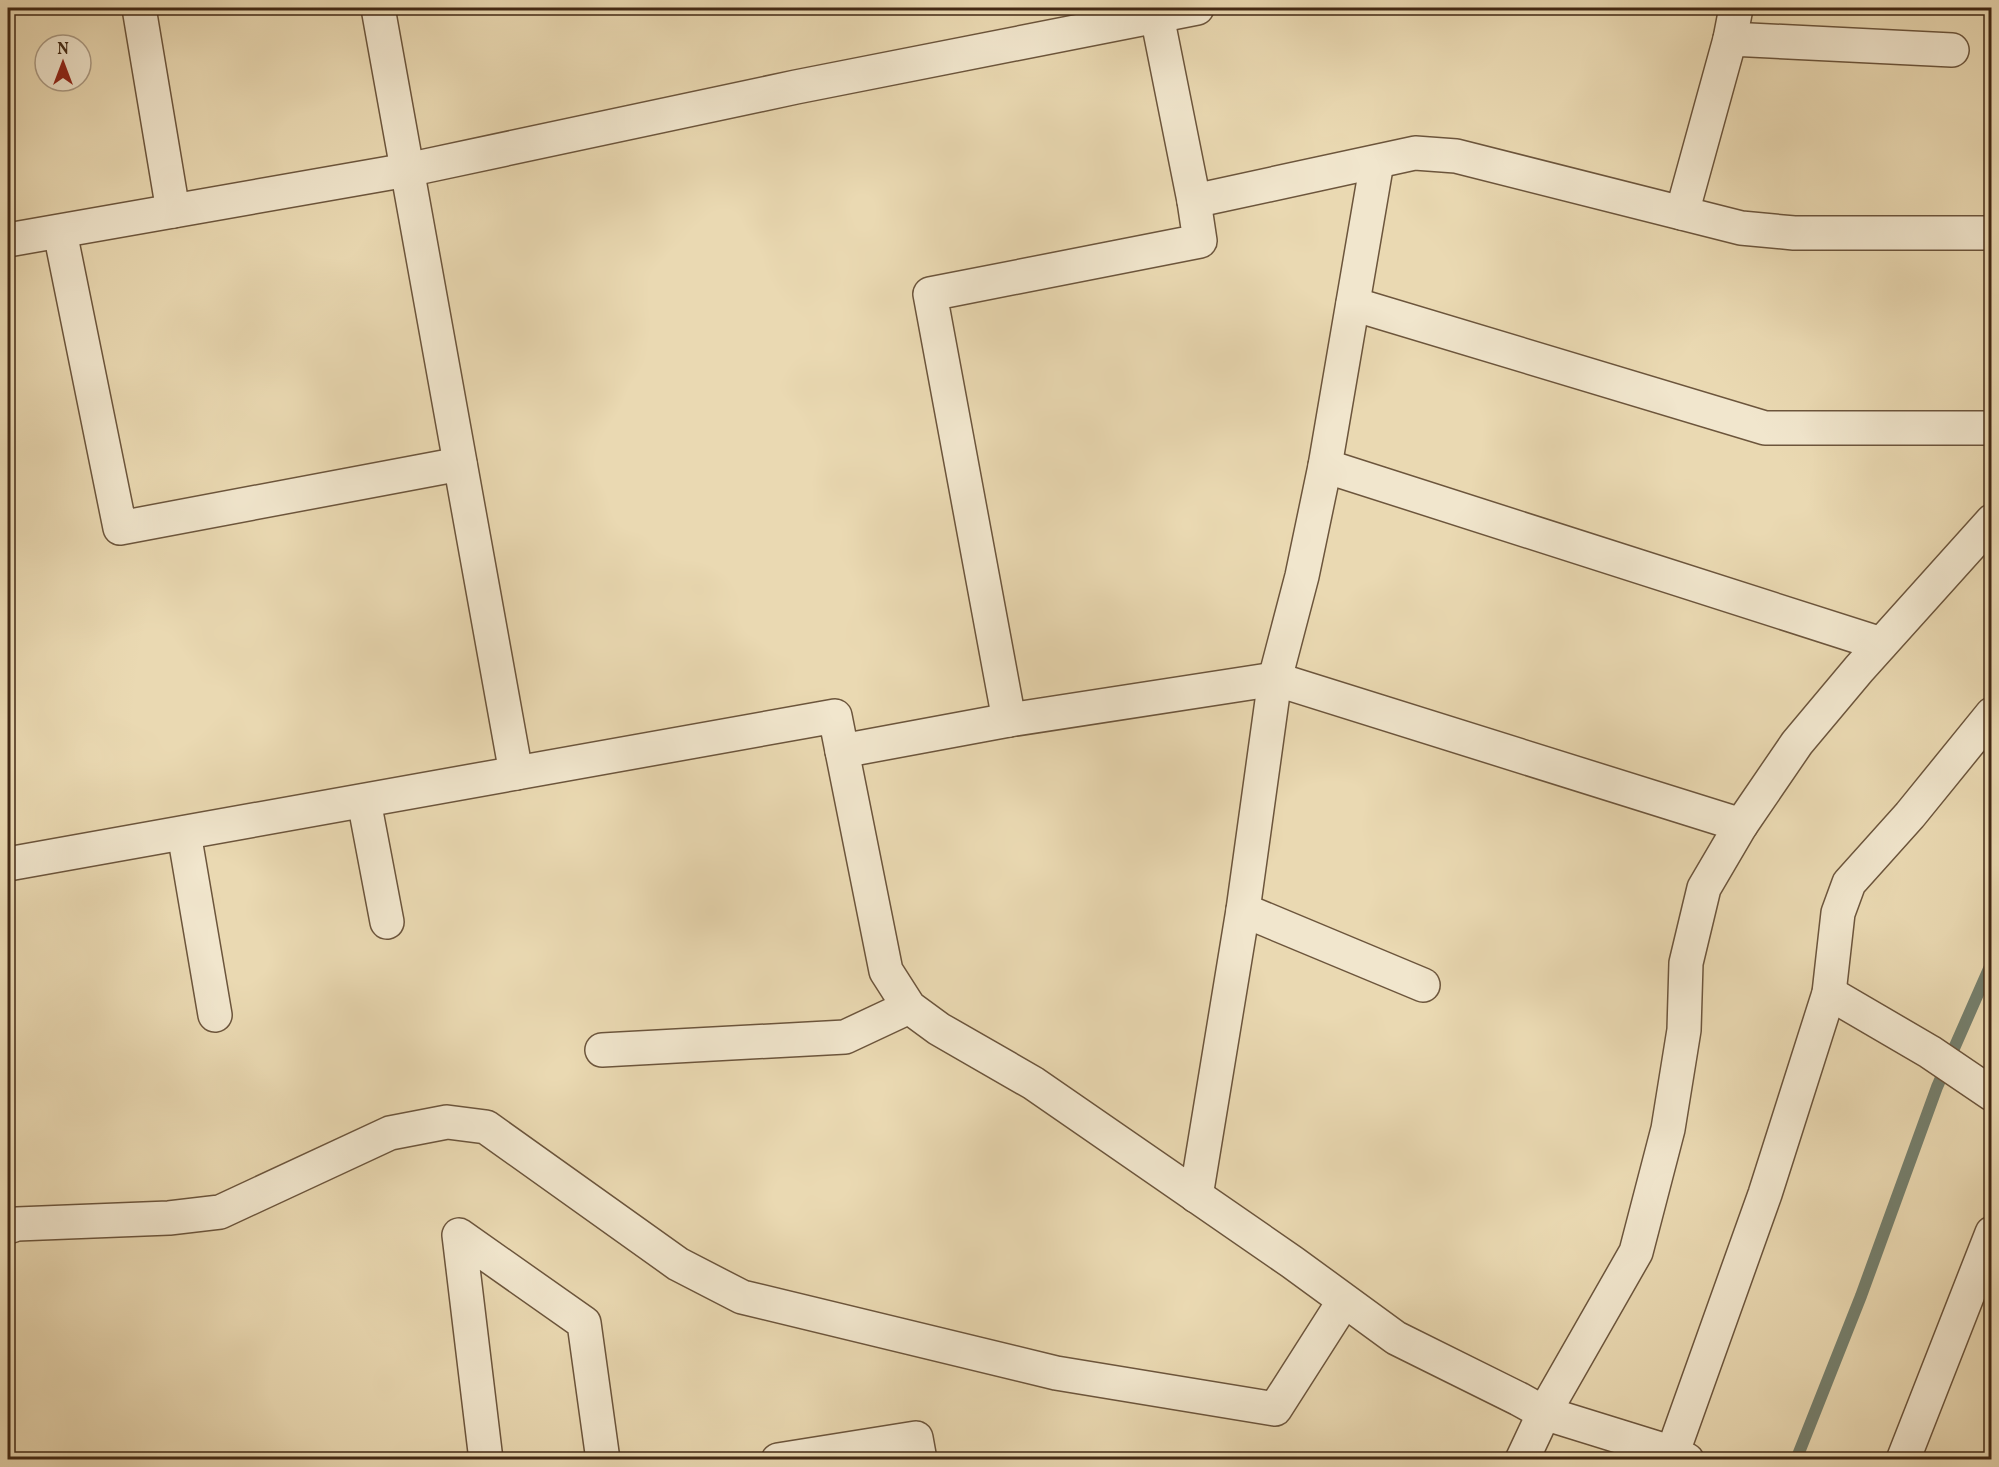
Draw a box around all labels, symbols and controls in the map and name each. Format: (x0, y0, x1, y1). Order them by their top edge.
north arrow (33, 33, 93, 93)
text: N (57, 39, 69, 61)

